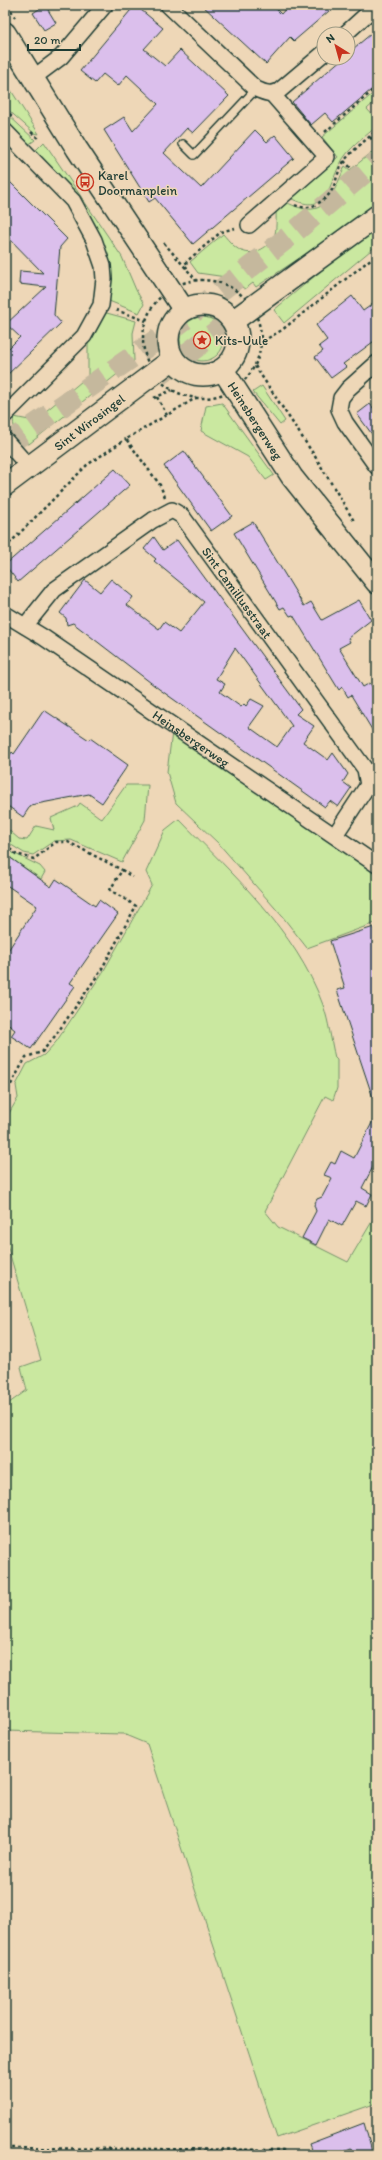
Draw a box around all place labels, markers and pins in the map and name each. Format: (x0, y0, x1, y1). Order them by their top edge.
place label: Karel Doormanplein (98, 168, 178, 198)
bus stop icon: Karel Doormanplein (75, 172, 95, 192)
place icon: Kits-Uule (192, 330, 212, 350)
place label: Kits-Uule (215, 333, 268, 348)

